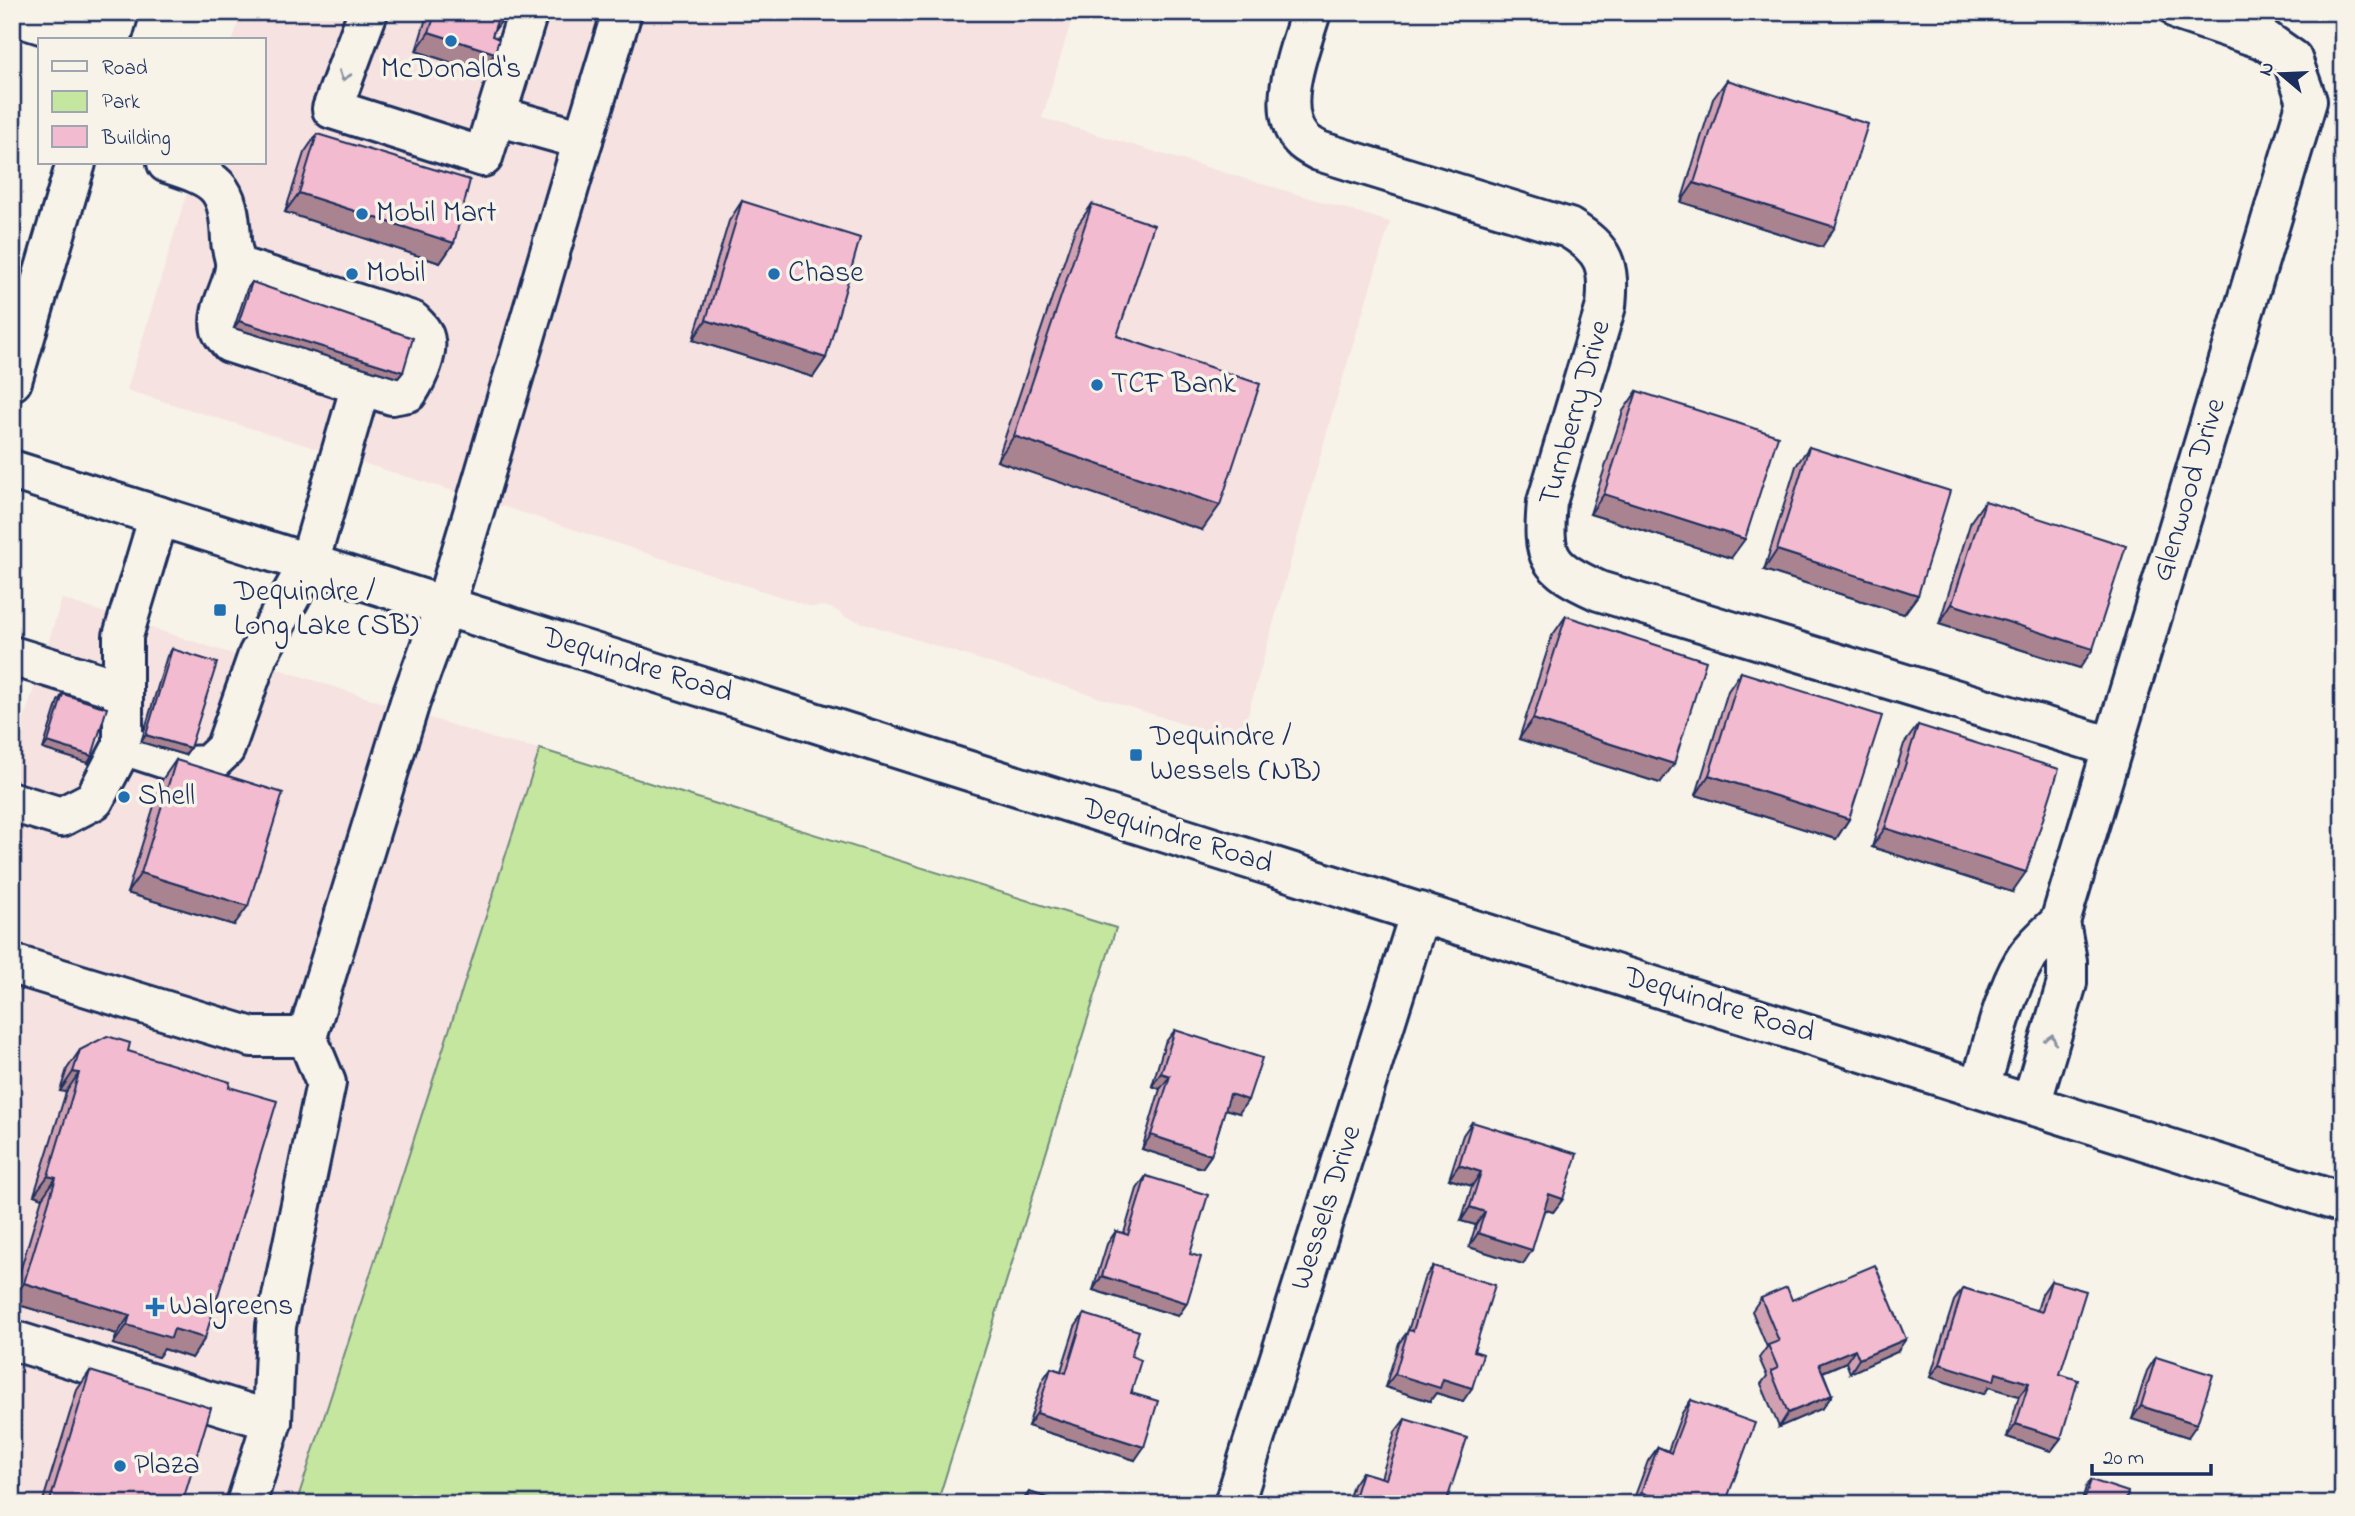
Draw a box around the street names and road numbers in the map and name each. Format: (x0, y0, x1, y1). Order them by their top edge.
street label: Turnberry Drive (1528, 314, 1624, 511)
street label: Glenwood Drive (2141, 392, 2239, 587)
street label: Dequindre Road (535, 616, 738, 716)
street label: Dequindre Road (1075, 787, 1278, 887)
street label: Dequindre Road (1617, 956, 1820, 1056)
street label: Wessels Drive (1280, 1119, 1375, 1296)

